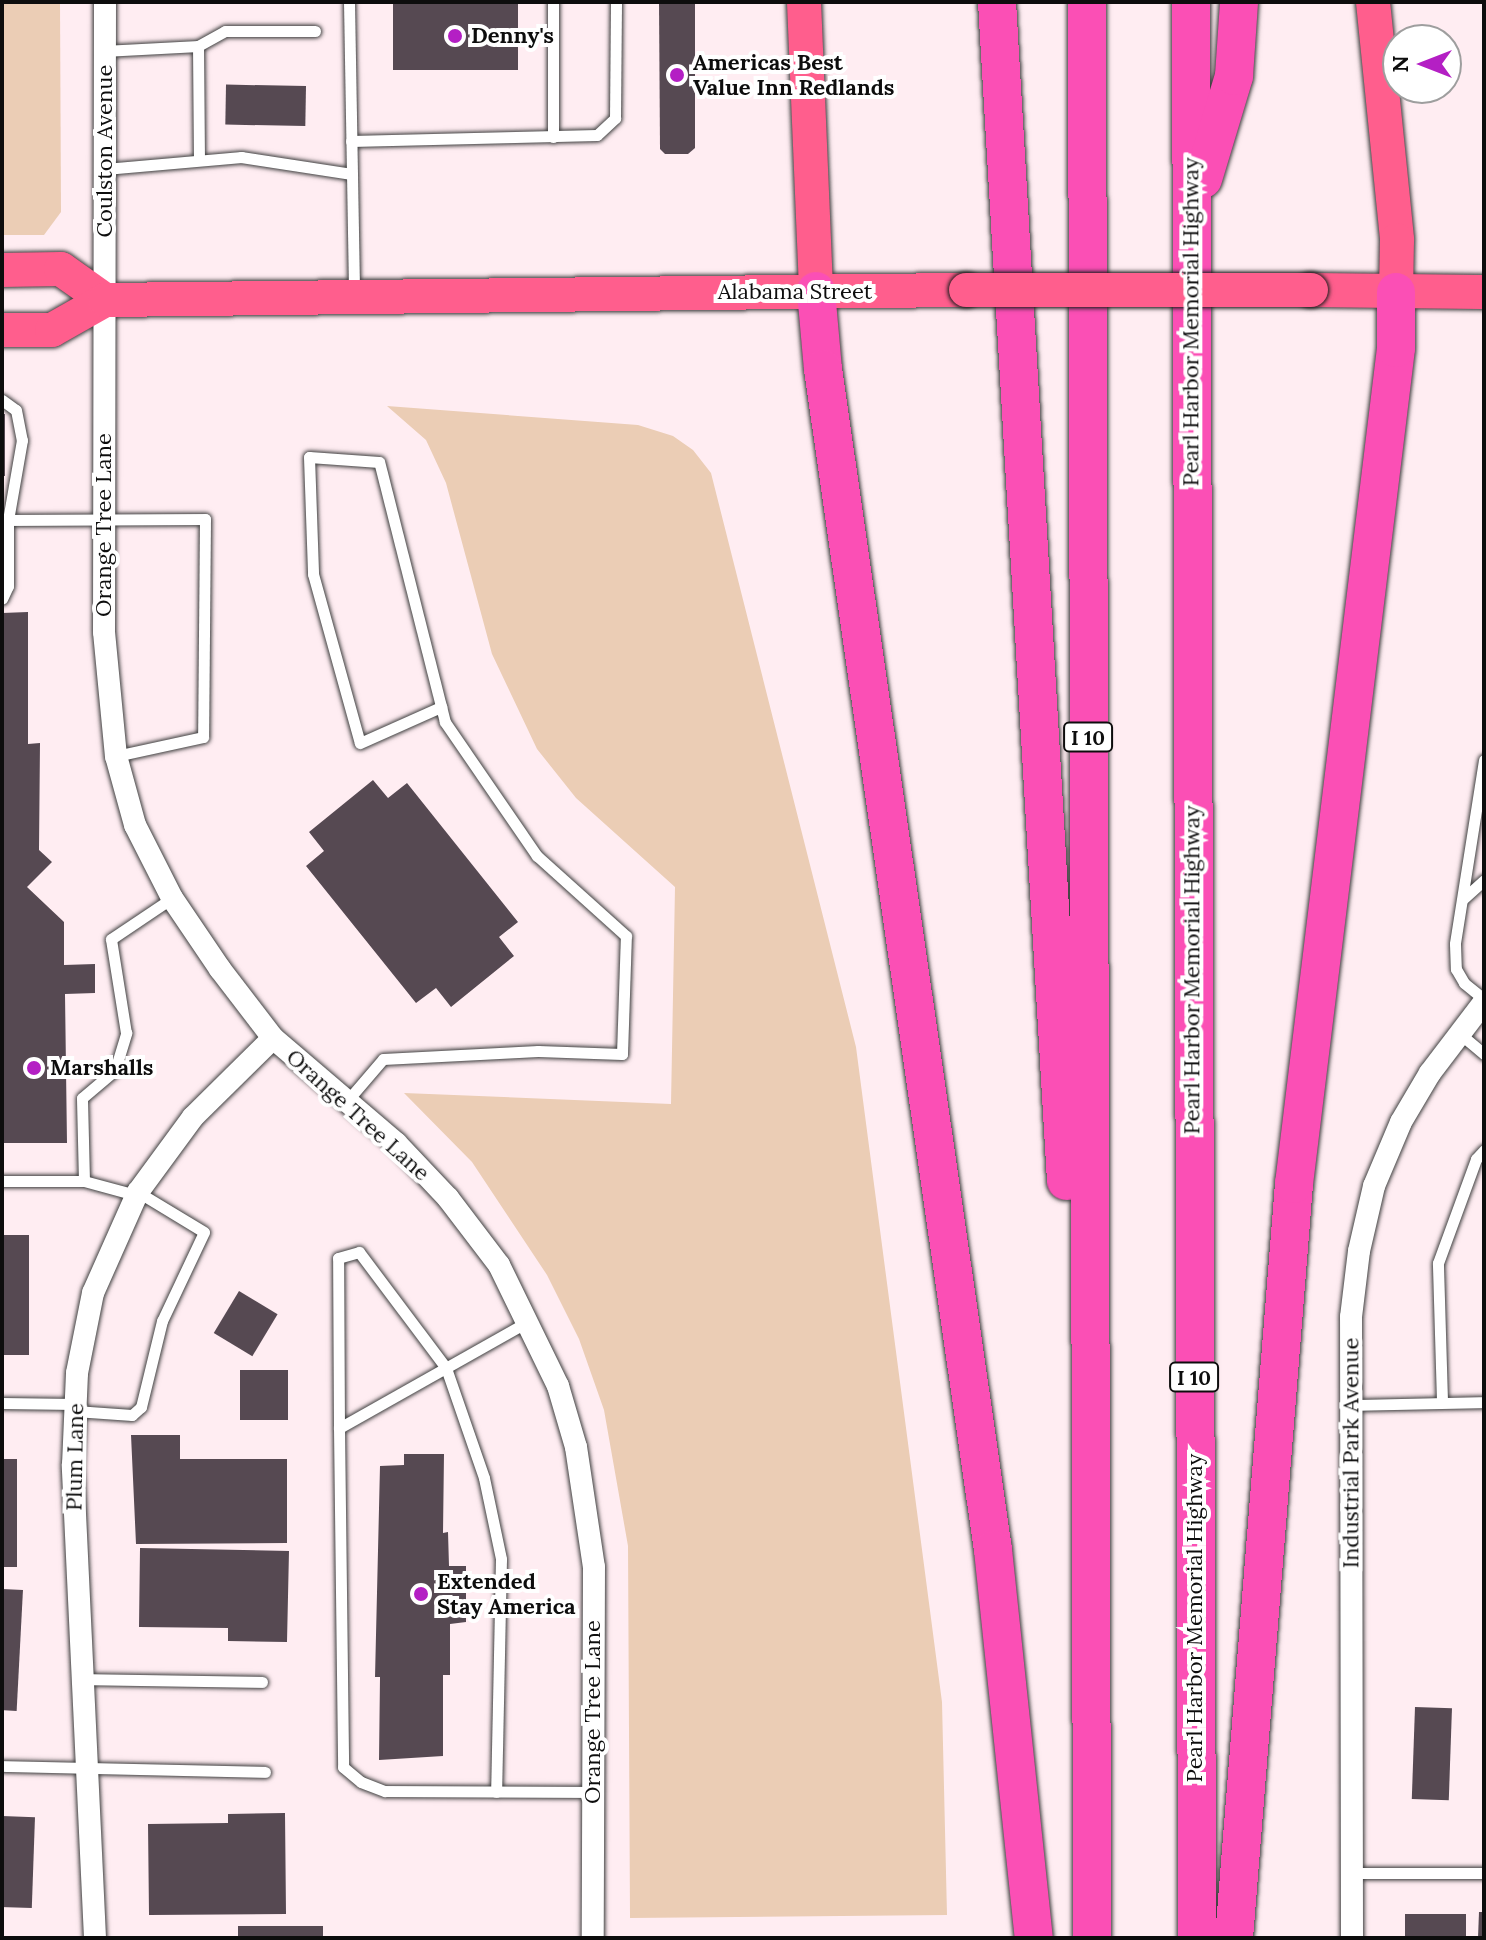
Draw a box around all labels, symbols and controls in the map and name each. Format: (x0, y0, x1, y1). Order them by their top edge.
place label: Denny's (471, 23, 554, 49)
north arrow (1382, 24, 1462, 104)
marker: Denny's (446, 27, 464, 45)
place label: Americas Best Value Inn Redlands (693, 49, 894, 100)
text: N (1386, 56, 1414, 73)
street label: Coulston Avenue (92, 65, 118, 237)
marker: Americas Best Value Inn Redlands (668, 66, 686, 84)
street label: Pearl Harbor Memorial Highway (1178, 158, 1204, 486)
street label: Alabama Street (718, 279, 872, 305)
street label: Orange Tree Lane (91, 433, 117, 617)
road number: I 10 (1062, 721, 1114, 753)
street label: Pearl Harbor Memorial Highway (1179, 806, 1205, 1134)
street label: Orange Tree Lane (281, 1044, 435, 1186)
place label: Marshalls (50, 1055, 153, 1081)
marker: Marshalls (25, 1059, 43, 1077)
street label: Industrial Park Avenue (1338, 1338, 1364, 1568)
road number: I 10 (1168, 1361, 1220, 1393)
street label: Plum Lane (61, 1403, 89, 1511)
street label: Pearl Harbor Memorial Highway (1182, 1454, 1208, 1782)
place label: Extended Stay America (437, 1568, 576, 1620)
marker: Extended Stay America (412, 1585, 430, 1603)
street label: Orange Tree Lane (580, 1620, 606, 1804)

